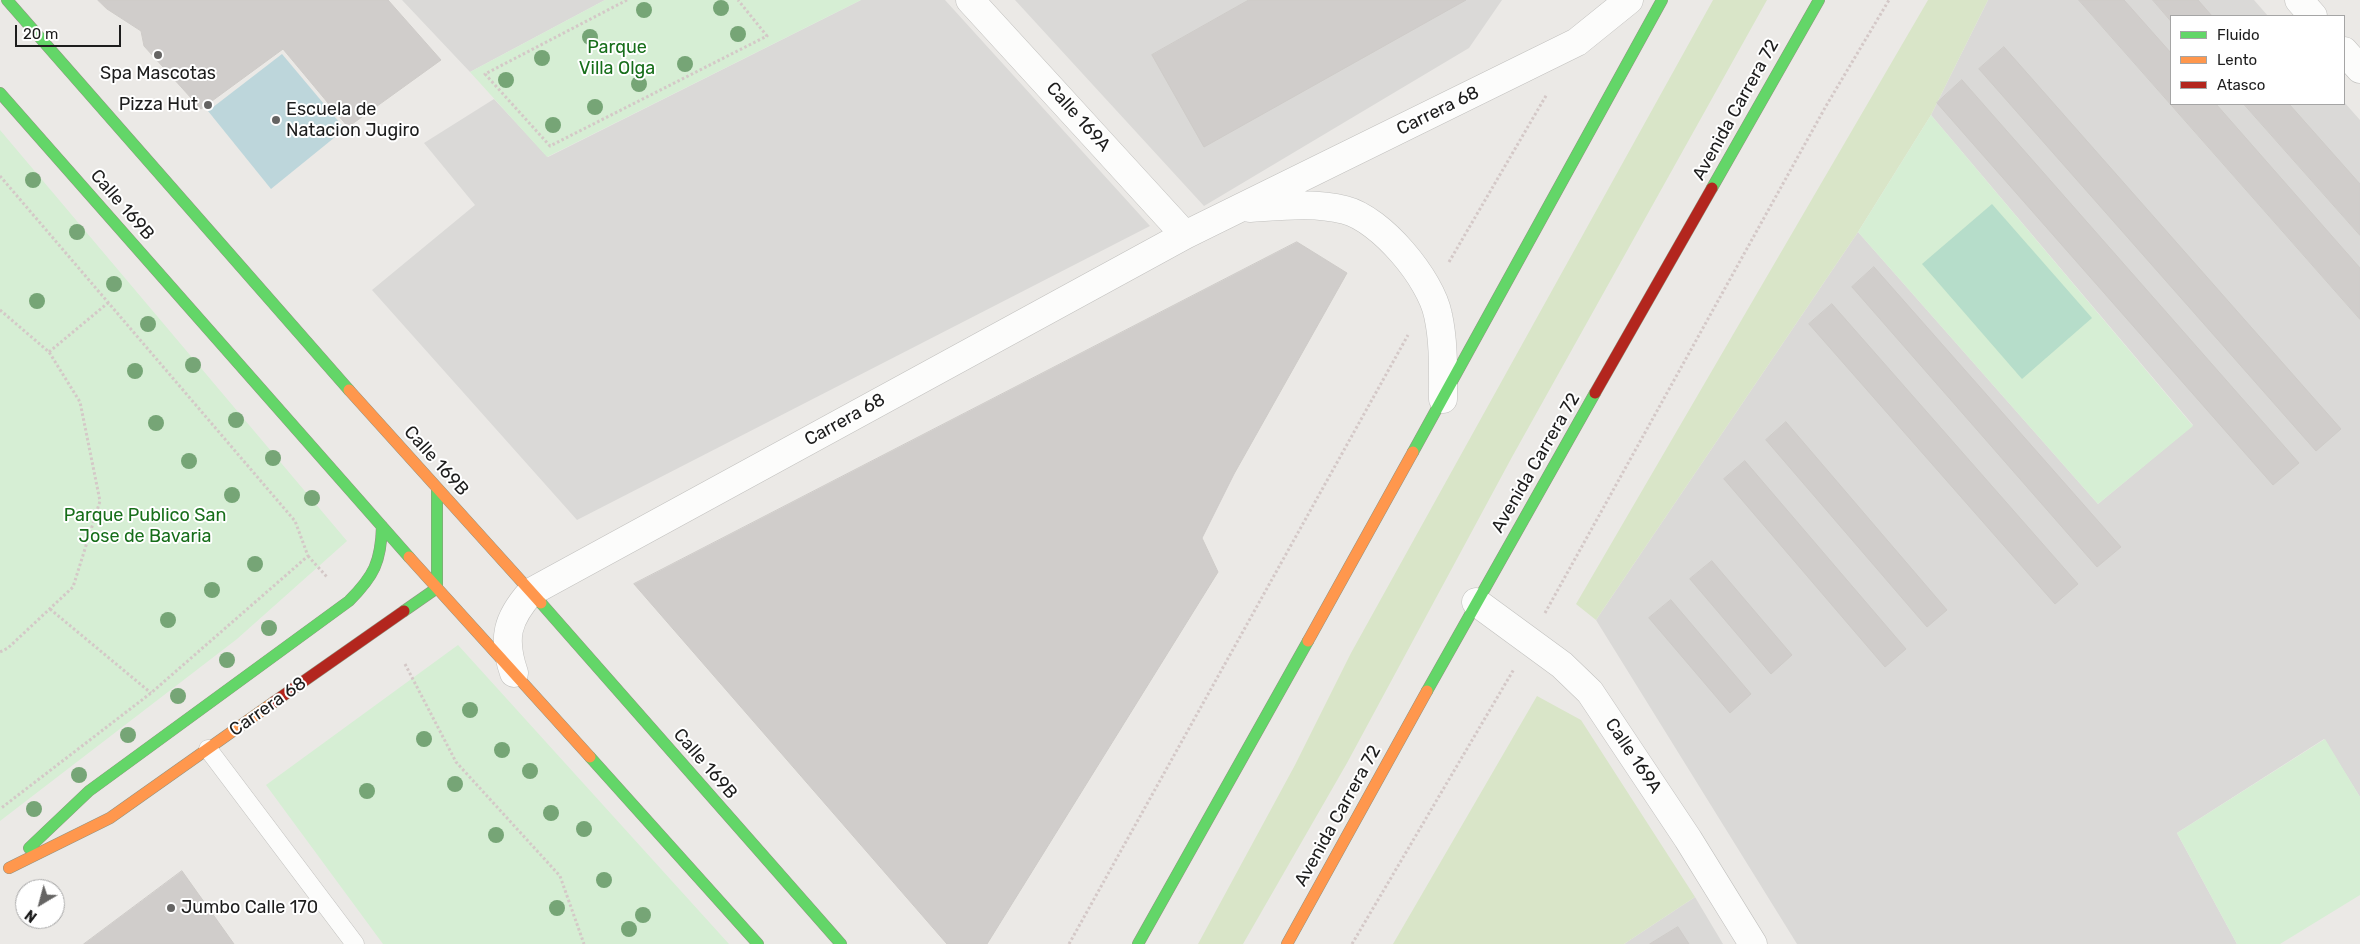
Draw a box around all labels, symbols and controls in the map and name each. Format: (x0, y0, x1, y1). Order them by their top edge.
scale bar (18, 15, 124, 47)
legend (2170, 15, 2345, 105)
text: 20 m (23, 25, 58, 43)
text: Fluido (2217, 26, 2260, 44)
street label: Avenida Carrera 72 (1688, 36, 1784, 184)
park label: Parque Villa Olga (579, 37, 655, 80)
marker: Spa Mascotas (152, 49, 164, 61)
text: Lento (2217, 51, 2257, 69)
place label: Spa Mascotas (100, 63, 216, 85)
text: Atasco (2217, 76, 2265, 94)
street label: Calle 169A (1041, 78, 1115, 156)
street label: Carrera 68 (1393, 82, 1483, 140)
place label: Pizza Hut (119, 94, 198, 116)
marker: Pizza Hut (202, 99, 214, 111)
place label: Escuela de Natacion Jugiro (286, 99, 420, 142)
marker: Escuela de Natacion Jugiro (270, 114, 282, 126)
street label: Calle 169B (86, 165, 158, 245)
street label: Carrera 68 (801, 389, 889, 451)
street label: Avenida Carrera 72 (1487, 389, 1585, 537)
street label: Calle 169B (399, 422, 473, 500)
park label: Parque Publico San Jose de Bavaria (64, 505, 226, 548)
street label: Carrera 68 (225, 673, 311, 741)
street label: Calle 169A (1600, 714, 1666, 798)
street label: Calle 169B (669, 724, 741, 804)
street label: Avenida Carrera 72 (1290, 742, 1386, 890)
north arrow (15, 879, 65, 929)
place label: Jumbo Calle 170 (181, 897, 318, 919)
marker: Jumbo Calle 170 (165, 902, 177, 914)
text: N (22, 906, 40, 925)

